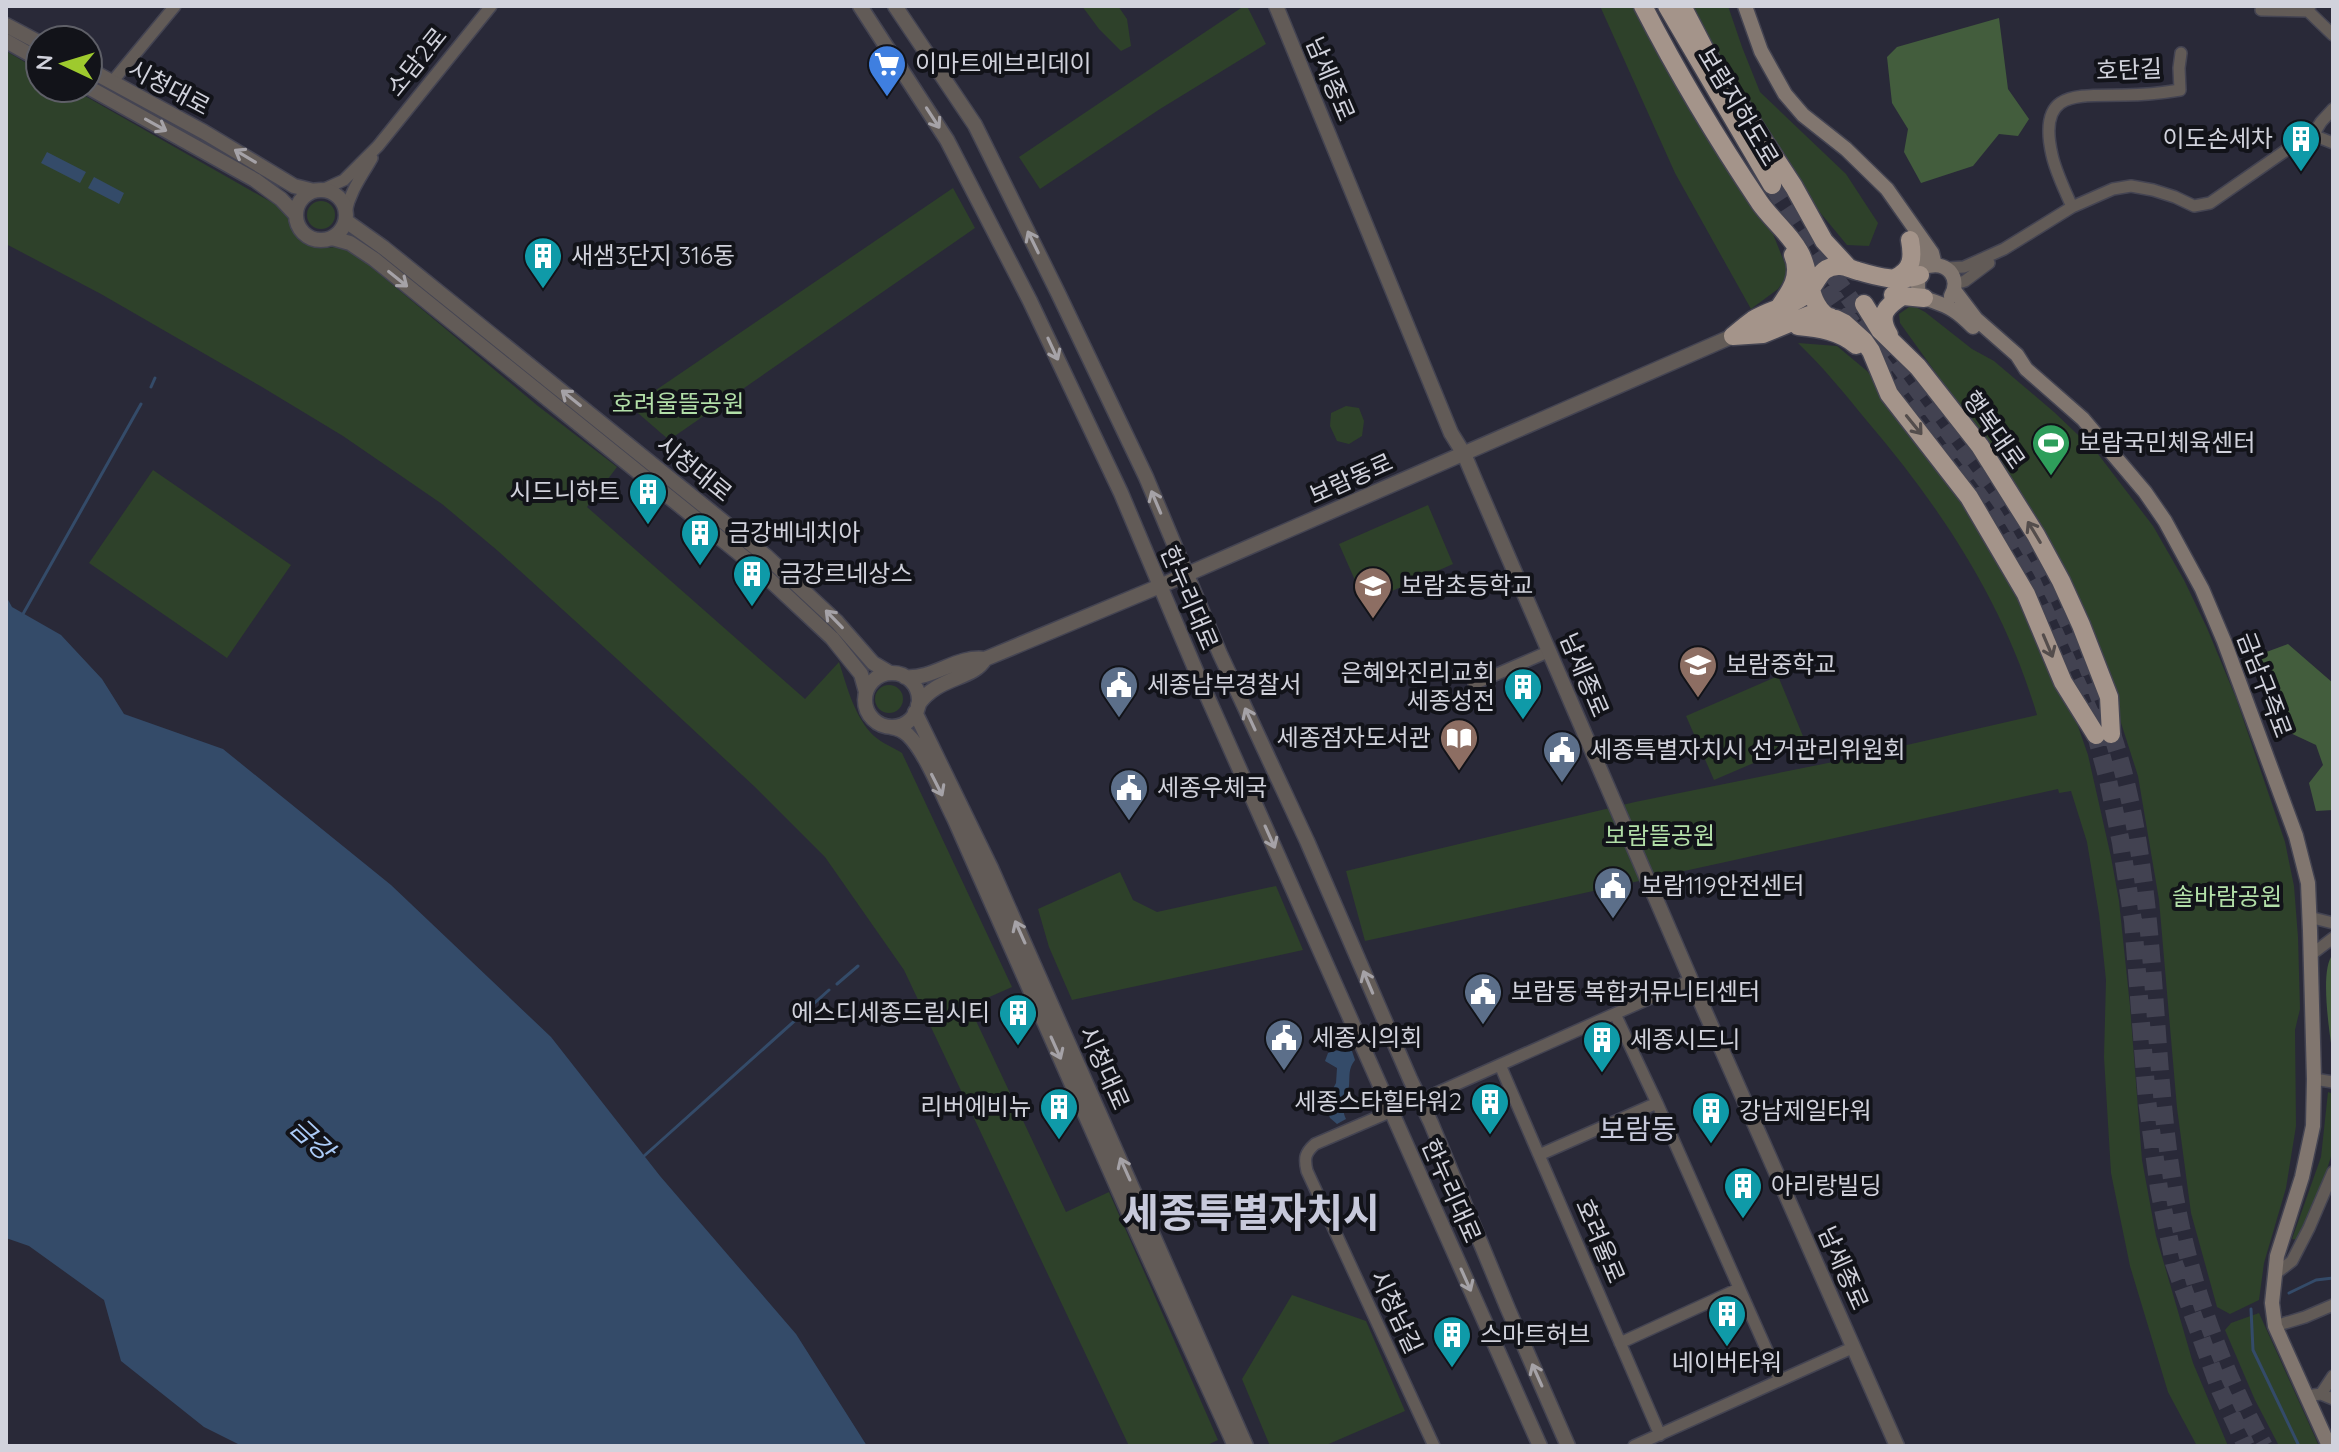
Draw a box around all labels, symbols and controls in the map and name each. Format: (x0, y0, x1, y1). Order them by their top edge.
street label: 소담2로 (380, 21, 453, 102)
north arrow (24, 24, 104, 104)
street label: 남세종로 (1300, 32, 1362, 125)
street label: 보람지하도로 (1692, 42, 1786, 171)
supermarket icon: 이마트에브리데이 (866, 43, 908, 98)
place label: 이마트에브리데이 (915, 48, 1092, 78)
street label: 시청대로 (123, 53, 216, 121)
street label: 호탄길 (2095, 53, 2163, 85)
text: N (30, 54, 59, 72)
one-way arrow (925, 107, 942, 129)
one-way arrow (144, 117, 167, 133)
building icon: 이도손세차 (2280, 118, 2322, 173)
place label: 이도손세차 (2163, 123, 2273, 153)
one-way arrow (234, 148, 257, 164)
one-way arrow (1025, 231, 1040, 255)
building icon: 새샘3단지 316동 (522, 235, 564, 290)
place label: 새샘3단지 316동 (571, 240, 735, 270)
one-way arrow (387, 269, 408, 287)
one-way arrow (1046, 337, 1061, 361)
street label: 행복대로 (1957, 385, 2032, 474)
park label: 호려울뜰공원 (612, 388, 744, 418)
one-way arrow (561, 389, 582, 407)
one-way arrow (1905, 414, 1923, 435)
sports icon: 보람국민체육센터 (2030, 422, 2072, 477)
place label: 보람국민체육센터 (2079, 427, 2256, 457)
street label: 시청대로 (651, 429, 738, 508)
street label: 보람동로 (1304, 446, 1397, 510)
building icon: 시드니하트 (627, 471, 669, 526)
place label: 시드니하트 (510, 476, 620, 506)
one-way arrow (1148, 490, 1163, 515)
building icon: 금강베네치아 (679, 512, 721, 567)
place label: 금강베네치아 (728, 517, 860, 547)
one-way arrow (2026, 521, 2042, 544)
street label: 한누리대로 (1155, 541, 1225, 654)
building icon: 금강르네상스 (731, 553, 773, 608)
place label: 금강르네상스 (780, 558, 912, 588)
school or university icon: 보람초등학교 (1352, 565, 1394, 620)
place label: 보람초등학교 (1401, 570, 1533, 600)
one-way arrow (825, 610, 844, 630)
street label: 남세종로 (1554, 628, 1616, 721)
street label: 금남구즉로 (2231, 628, 2299, 742)
one-way arrow (2042, 633, 2057, 658)
school or university icon: 보람중학교 (1677, 644, 1719, 699)
place label: 보람중학교 (1726, 649, 1836, 679)
place label: 은혜와진리교회 세종성전 (1340, 657, 1495, 715)
public building icon: 세종남부경찰서 (1098, 664, 1140, 719)
building icon: 은혜와진리교회 세종성전 (1502, 666, 1544, 721)
place label: 세종남부경찰서 (1147, 669, 1302, 699)
one-way arrow (1242, 707, 1257, 731)
library icon: 세종점자도서관 (1438, 717, 1480, 772)
place label: 세종점자도서관 (1276, 722, 1431, 752)
public building icon: 세종특별자치시 선거관리위원회 (1541, 729, 1583, 784)
place label: 세종특별자치시 선거관리위원회 (1590, 734, 1906, 764)
public building icon: 세종우체국 (1108, 767, 1150, 822)
place label: 세종우체국 (1157, 772, 1267, 802)
one-way arrow (930, 773, 946, 797)
park label: 보람뜰공원 (1605, 820, 1715, 850)
one-way arrow (1263, 825, 1278, 849)
public building icon: 보람119안전센터 (1592, 865, 1634, 920)
place label: 보람119안전센터 (1641, 870, 1805, 900)
park label: 솔바람공원 (2172, 881, 2282, 911)
one-way arrow (1012, 920, 1027, 944)
one-way arrow (1359, 970, 1374, 994)
public building icon: 보람동 복합커뮤니티센터 (1462, 971, 1504, 1026)
place label: 보람동 복합커뮤니티센터 (1511, 976, 1760, 1006)
building icon: 에스디세종드림시티 (997, 992, 1039, 1047)
place label: 에스디세종드림시티 (791, 997, 990, 1027)
public building icon: 세종시의회 (1263, 1017, 1305, 1072)
building icon: 세종시드니 (1581, 1019, 1623, 1074)
street label: 시청대로 (1073, 1021, 1137, 1114)
place label: 세종시의회 (1312, 1022, 1422, 1052)
place label: 세종시드니 (1630, 1024, 1740, 1054)
one-way arrow (1049, 1036, 1064, 1060)
building icon: 세종스타힐타워2 (1469, 1081, 1511, 1136)
building icon: 리버에비뉴 (1038, 1086, 1080, 1141)
place label: 세종스타힐타워2 (1294, 1086, 1462, 1116)
building icon: 강남제일타워 (1690, 1090, 1732, 1145)
place label: 리버에비뉴 (921, 1091, 1031, 1121)
place label: 강남제일타워 (1739, 1095, 1871, 1125)
water label: 금강 (284, 1110, 343, 1169)
district label: 보람동 (1599, 1111, 1677, 1146)
street label: 한누리대로 (1416, 1134, 1488, 1247)
one-way arrow (1116, 1158, 1131, 1182)
building icon: 아리랑빌딩 (1722, 1165, 1764, 1220)
place label: 아리랑빌딩 (1771, 1170, 1881, 1200)
district label: 세종특별자치시 (1122, 1187, 1380, 1237)
street label: 호려울로 (1570, 1194, 1632, 1287)
street label: 남세종로 (1812, 1221, 1876, 1314)
street label: 시청남길 (1365, 1265, 1429, 1358)
one-way arrow (1459, 1267, 1474, 1291)
building icon: 네이버타워 (1706, 1293, 1748, 1348)
building icon: 스마트허브 (1431, 1314, 1473, 1369)
place label: 스마트허브 (1480, 1319, 1590, 1349)
place label: 네이버타워 (1672, 1347, 1782, 1377)
one-way arrow (1528, 1363, 1543, 1387)

